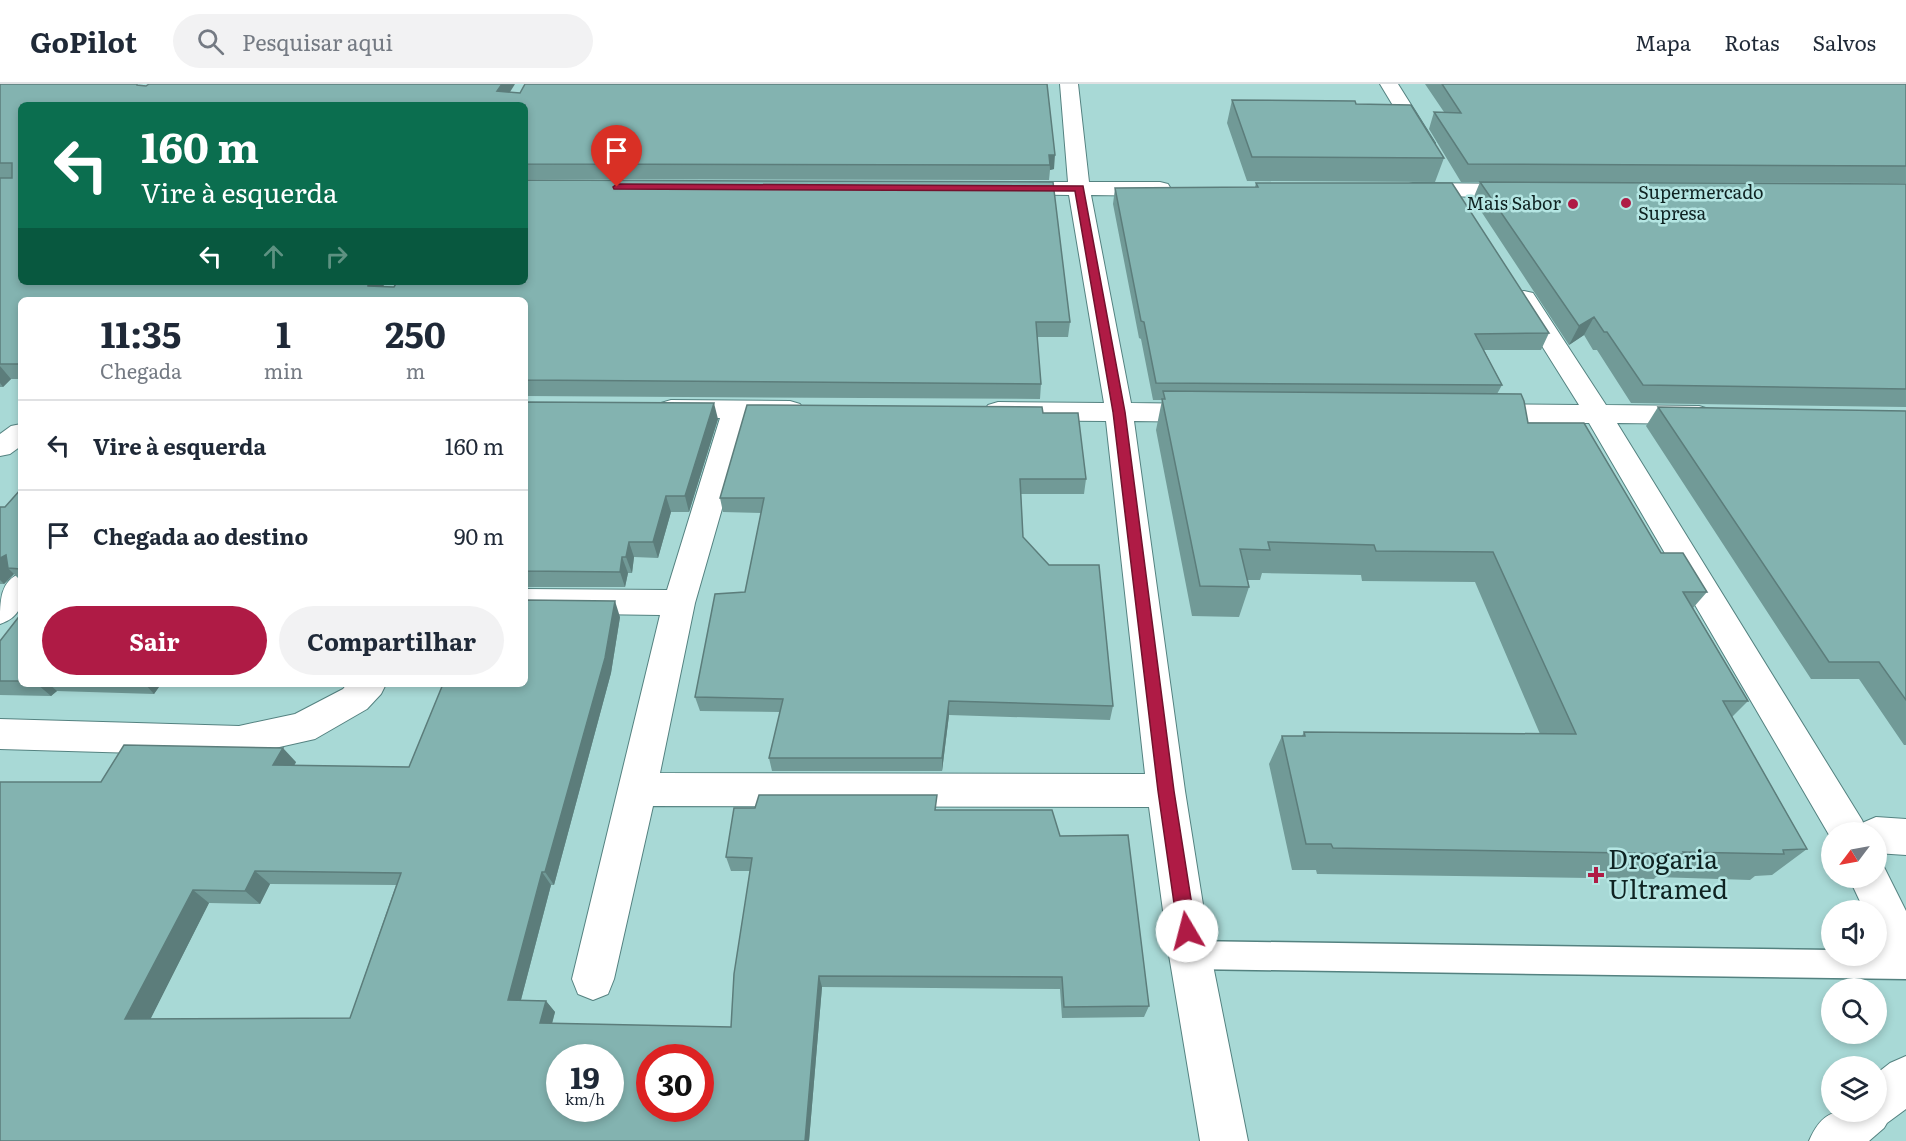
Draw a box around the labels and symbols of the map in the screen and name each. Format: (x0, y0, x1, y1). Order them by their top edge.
pin (591, 125, 642, 187)
place label: Supermercado Supresa (1638, 178, 1764, 226)
place label: Mais Sabor (1466, 189, 1561, 216)
marker: Supermercado Supresa (1619, 196, 1633, 210)
marker: Mais Sabor (1566, 197, 1580, 211)
north arrow (1821, 822, 1887, 888)
place label: Drogaria Ultramed (1608, 838, 1728, 907)
marker: Drogaria Ultramed (1589, 868, 1603, 882)
position arrow (1155, 899, 1219, 963)
speed limit sign: 30 (636, 1044, 714, 1122)

